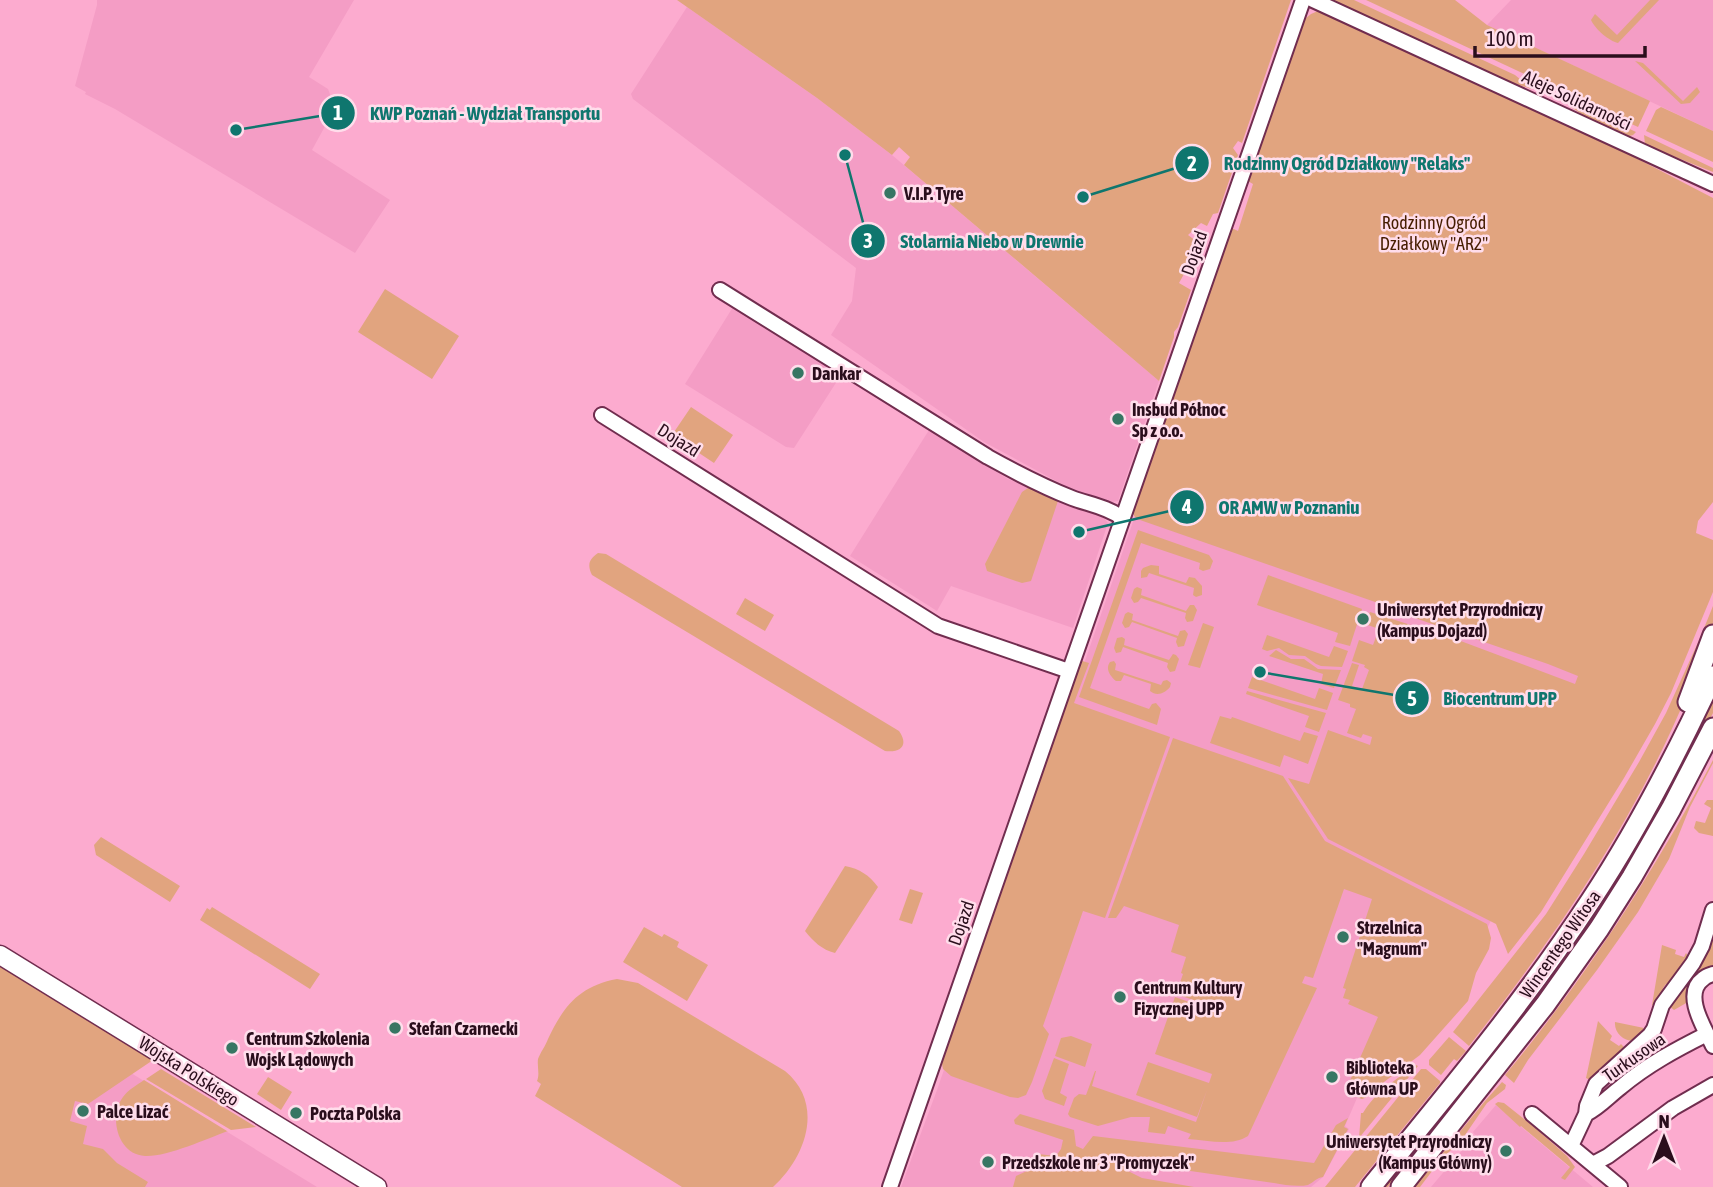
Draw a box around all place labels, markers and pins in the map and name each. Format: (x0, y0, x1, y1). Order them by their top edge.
callout: KWP Poznań - Wydział Transportu (320, 93, 614, 133)
callout: Rodzinny Ogród Działkowy "Relaks" (1175, 143, 1484, 183)
place label: V.I.P. Tyre (903, 183, 964, 204)
marker: V.I.P. Tyre (882, 185, 898, 201)
callout: Stolarnia Niebo w Drewnie (851, 221, 1097, 261)
place label: Dankar (812, 363, 861, 384)
marker: Dankar (790, 365, 806, 381)
place label: Insbud Północ Sp z o.o. (1132, 399, 1226, 441)
marker: Insbud Północ Sp z o.o. (1110, 411, 1126, 427)
callout: OR AMW w Poznaniu (1169, 487, 1373, 527)
place label: Uniwersytet Przyrodniczy (Kampus Dojazd) (1377, 599, 1543, 641)
marker: Uniwersytet Przyrodniczy (Kampus Dojazd) (1355, 611, 1371, 627)
callout: Biocentrum UPP (1395, 678, 1571, 718)
place label: Strzelnica "Magnum" (1357, 917, 1427, 959)
marker: Strzelnica "Magnum" (1335, 929, 1351, 945)
place label: Centrum Kultury Fizycznej UPP (1134, 977, 1243, 1019)
marker: Centrum Kultury Fizycznej UPP (1112, 989, 1128, 1005)
place label: Stefan Czarnecki (409, 1018, 518, 1039)
marker: Stefan Czarnecki (387, 1020, 403, 1036)
place label: Centrum Szkolenia Wojsk Lądowych (245, 1028, 370, 1070)
marker: Centrum Szkolenia Wojsk Lądowych (224, 1040, 240, 1056)
place label: Biblioteka Główna UP (1346, 1057, 1418, 1099)
marker: Biblioteka Główna UP (1324, 1069, 1340, 1085)
place label: Palce Lizać (97, 1101, 169, 1122)
marker: Palce Lizać (75, 1103, 91, 1119)
place label: Poczta Polska (310, 1103, 401, 1124)
marker: Poczta Polska (288, 1105, 304, 1121)
place label: Uniwersytet Przyrodniczy (Kampus Główny) (1326, 1131, 1493, 1173)
marker: Uniwersytet Przyrodniczy (Kampus Główny) (1498, 1143, 1514, 1159)
place label: Przedszkole nr 3 "Promyczek" (1002, 1152, 1194, 1173)
marker: Przedszkole nr 3 "Promyczek" (980, 1154, 996, 1170)

